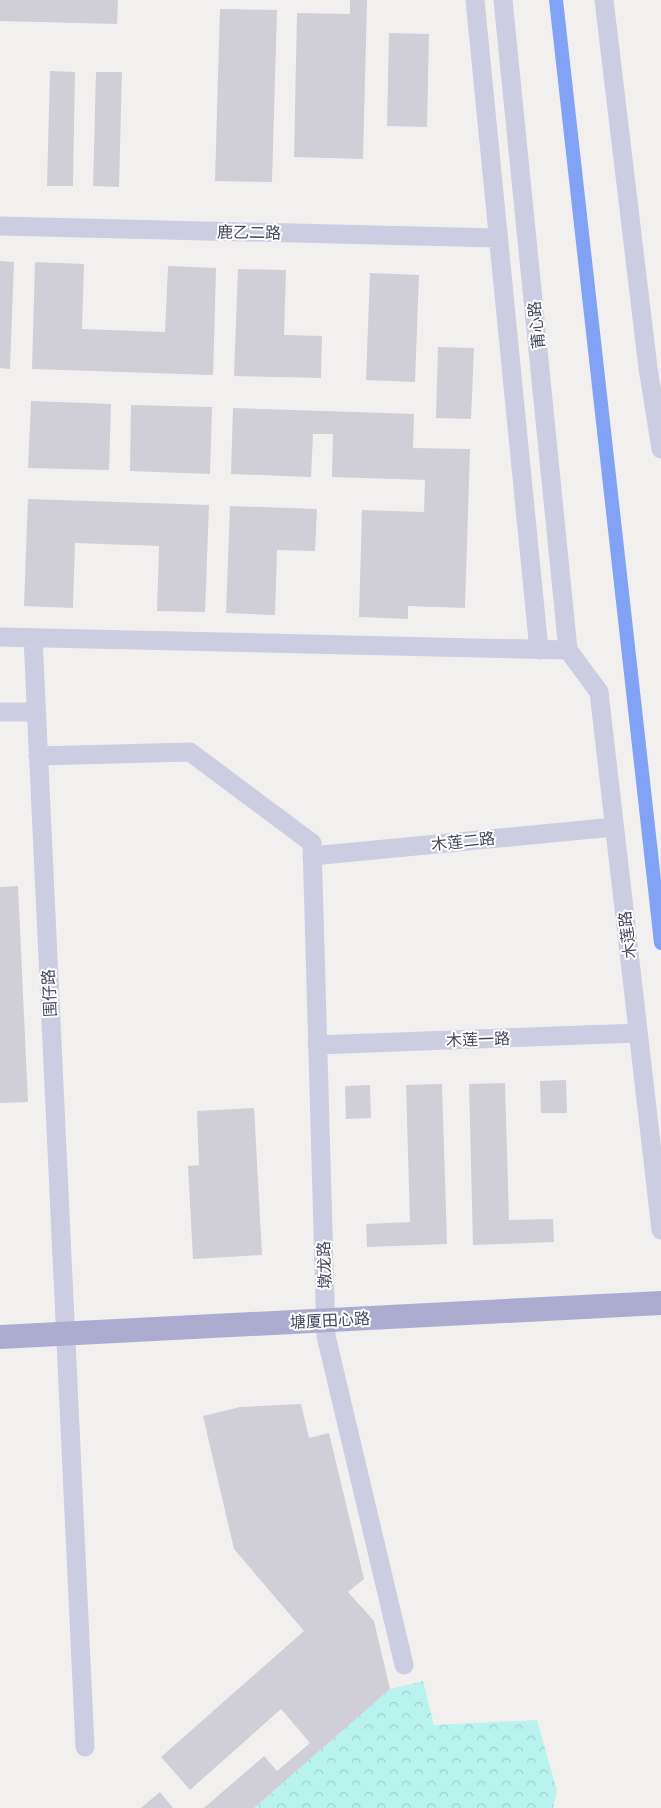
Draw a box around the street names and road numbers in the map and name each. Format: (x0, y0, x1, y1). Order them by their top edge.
street label: 鹿乙二路 (217, 223, 281, 244)
street label: 莆心路 (526, 300, 549, 350)
street label: 木莲二路 (430, 830, 496, 855)
street label: 木莲路 (616, 910, 641, 960)
street label: 围仔路 (40, 968, 61, 1017)
street label: 木莲一路 (446, 1030, 510, 1051)
street label: 墩龙路 (315, 1241, 336, 1289)
street label: 塘厦田心路 (290, 1310, 371, 1333)

